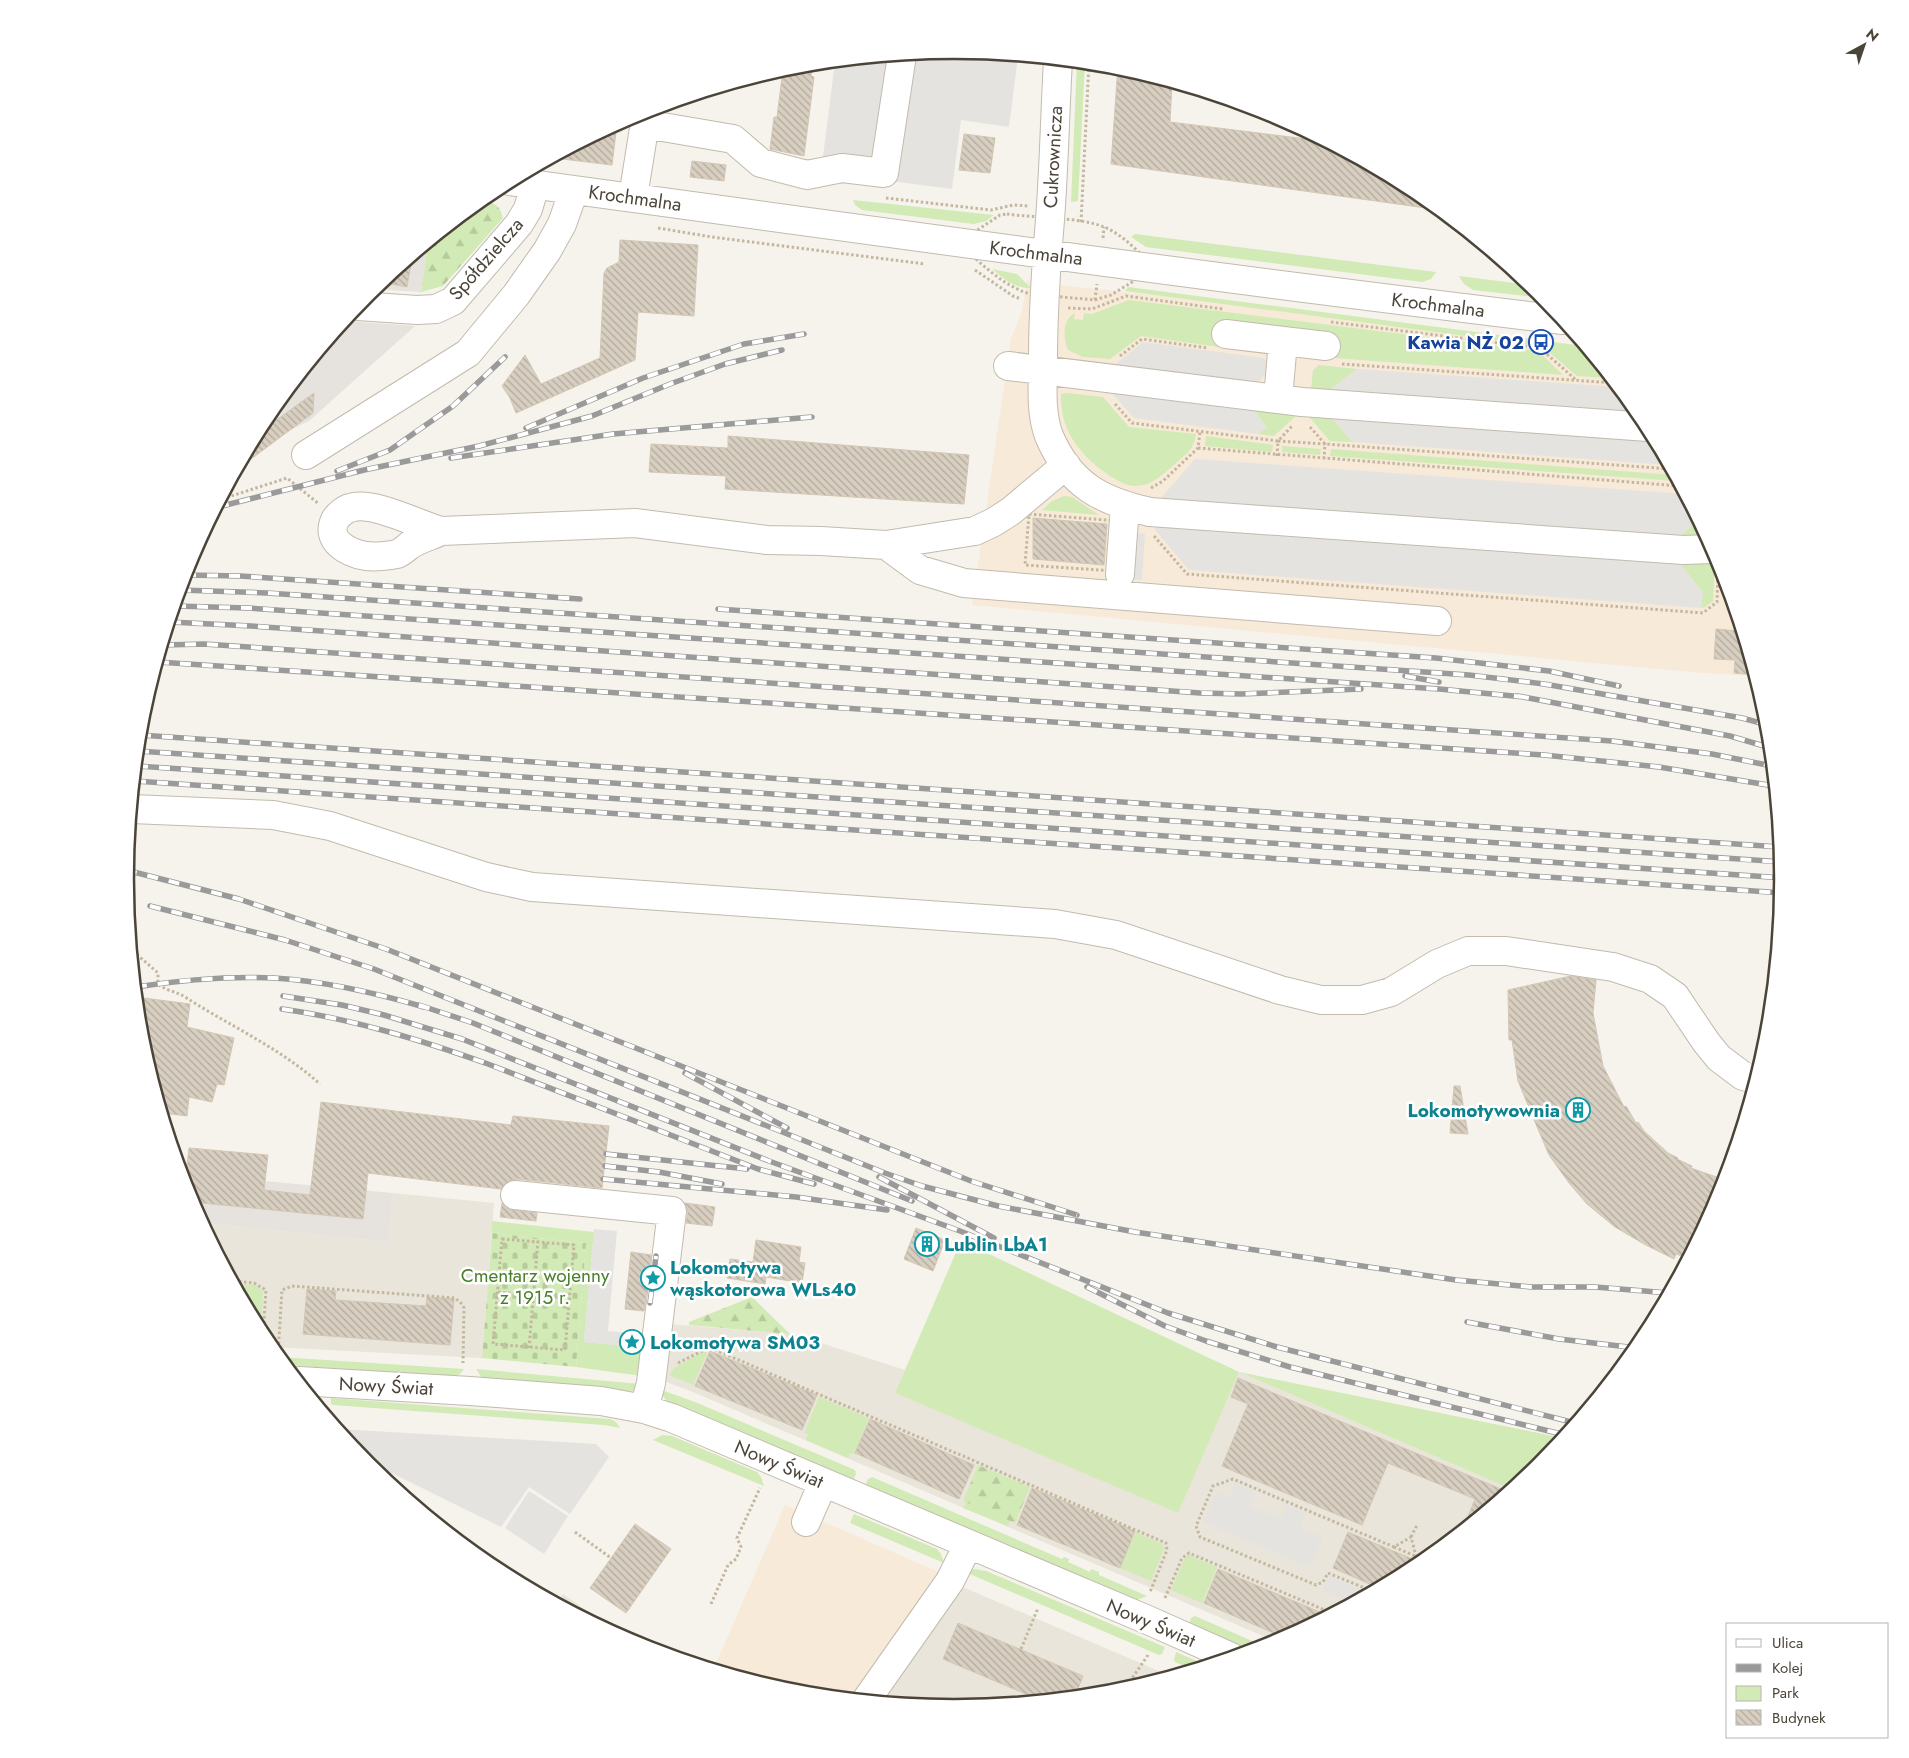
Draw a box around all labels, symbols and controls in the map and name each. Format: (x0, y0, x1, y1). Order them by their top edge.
north arrow (1839, 20, 1889, 70)
text: N (1862, 24, 1883, 46)
street label: Cukrownicza (1037, 105, 1069, 209)
street label: Krochmalna (587, 178, 683, 218)
street label: Spółdzielcza (442, 212, 530, 306)
street label: Krochmalna (988, 234, 1084, 272)
street label: Krochmalna (1390, 286, 1486, 324)
place label: Kawia NŻ 02 (1407, 329, 1524, 356)
bus stop icon: Kawia NŻ 02 (1528, 329, 1554, 355)
place label: Lokomotywownia (1408, 1097, 1560, 1124)
building icon: Lokomotywownia (1565, 1097, 1591, 1123)
building icon: Lublin LbA1 (914, 1231, 940, 1257)
place label: Lublin LbA1 (944, 1231, 1048, 1258)
place label: Lokomotywa wąskotorowa WLs40 (669, 1254, 856, 1303)
park label: Cmentarz wojenny z 1915 r. (461, 1262, 610, 1311)
place icon: Lokomotywa wąskotorowa WLs40 (640, 1265, 666, 1291)
place icon: Lokomotywa SM03 (619, 1329, 645, 1355)
place label: Lokomotywa SM03 (650, 1329, 820, 1356)
street label: Nowy Świat (338, 1370, 434, 1402)
street label: Nowy Świat (730, 1433, 828, 1495)
street label: Nowy Świat (1102, 1592, 1200, 1654)
legend (1726, 1623, 1889, 1738)
text: Ulica (1772, 1632, 1803, 1654)
text: Kolej (1772, 1657, 1803, 1679)
text: Park (1772, 1682, 1799, 1704)
text: Budynek (1772, 1707, 1826, 1729)

